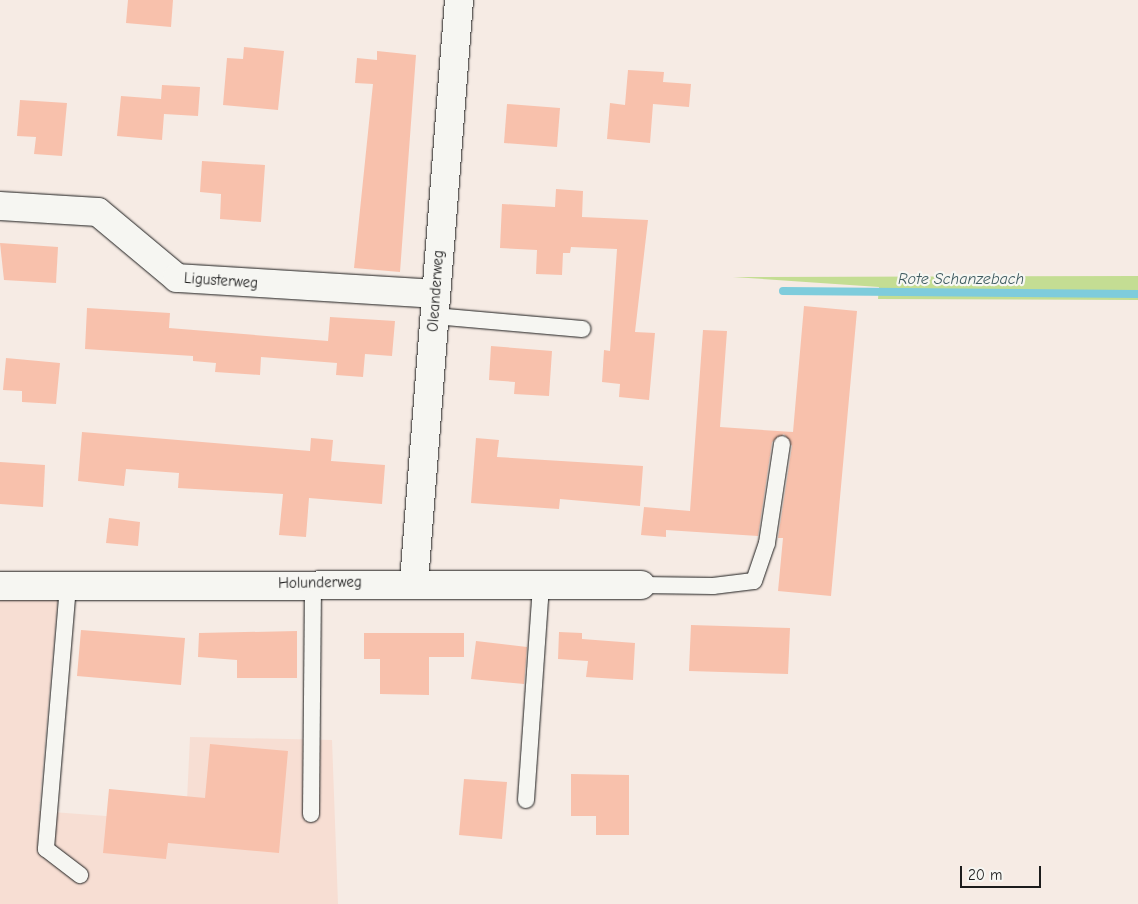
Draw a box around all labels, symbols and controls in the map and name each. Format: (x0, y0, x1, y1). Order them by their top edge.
street label: Oleanderweg (424, 249, 448, 333)
street label: Ligusterweg (183, 269, 259, 293)
water label: Rote Schanzebach (898, 269, 1024, 289)
street label: Holunderweg (278, 573, 362, 593)
scale bar (963, 856, 1044, 888)
text: 20 m (968, 866, 1002, 884)

